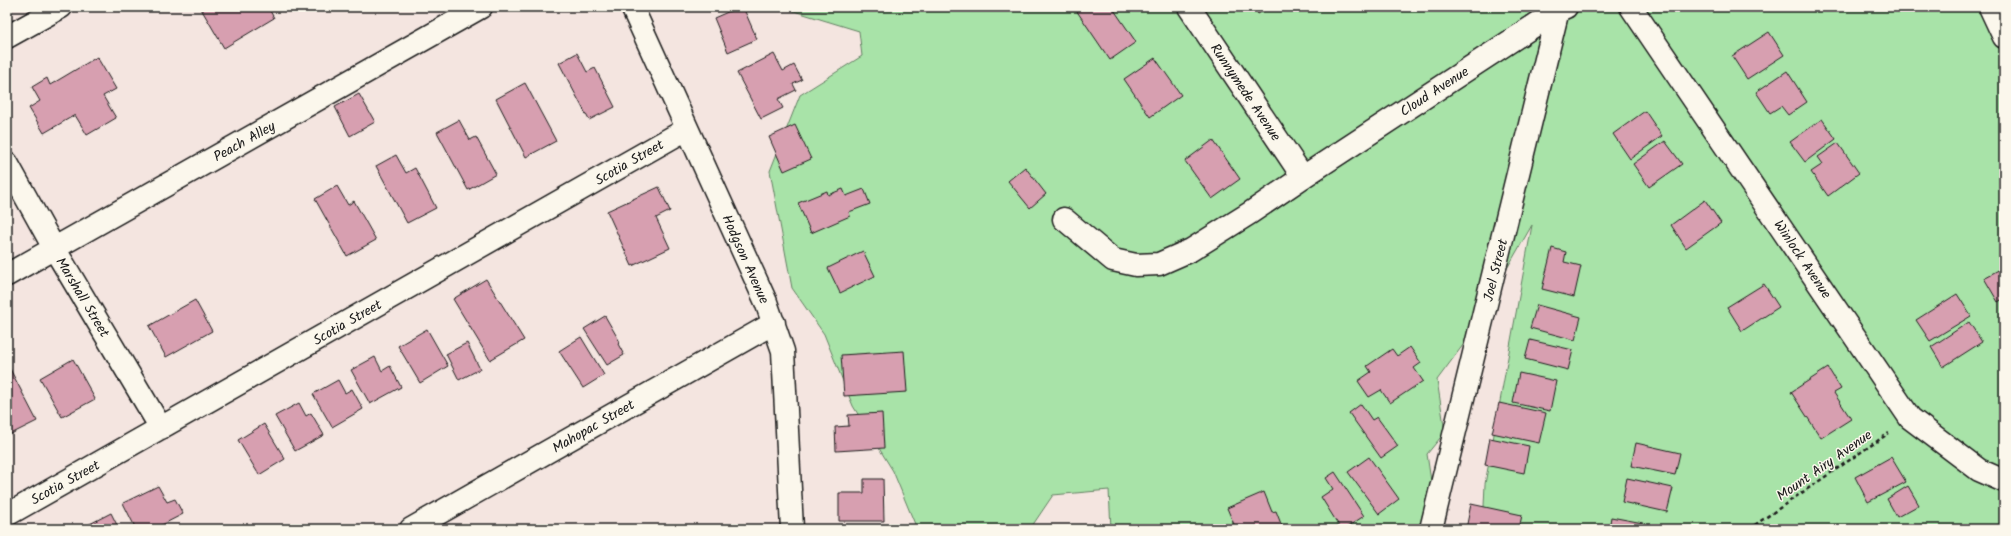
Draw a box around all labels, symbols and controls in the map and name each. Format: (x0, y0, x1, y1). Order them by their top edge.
street label: Runnymede Avenue (1204, 39, 1287, 147)
street label: Cloud Avenue (1396, 61, 1474, 123)
street label: Peach Alley (209, 116, 280, 168)
street label: Scotia Street (591, 134, 669, 192)
street label: Hodgson Avenue (716, 211, 775, 308)
street label: Winlock Avenue (1768, 216, 1837, 304)
street label: Joel Street (1478, 236, 1514, 304)
street label: Marshall Street (49, 253, 115, 342)
street label: Scotia Street (309, 294, 387, 352)
street label: Mahopac Street (548, 394, 639, 459)
street label: Mount Airy Avenue (1772, 424, 1878, 507)
street label: Scotia Street (27, 454, 105, 511)

